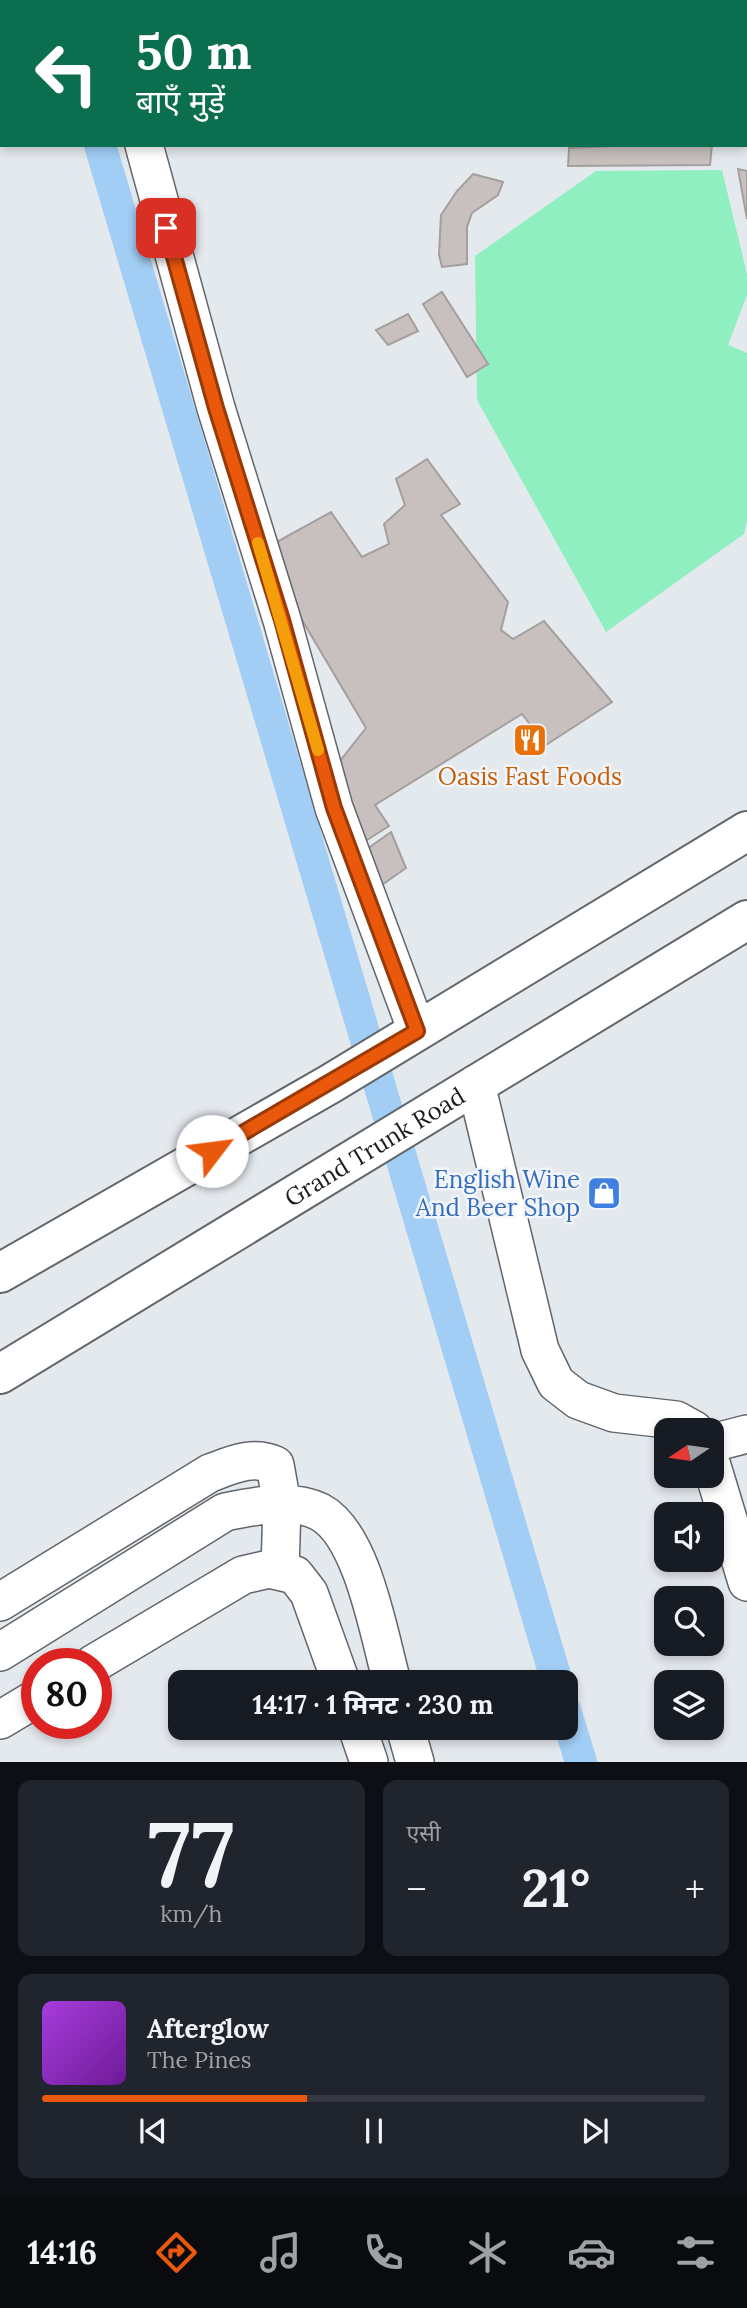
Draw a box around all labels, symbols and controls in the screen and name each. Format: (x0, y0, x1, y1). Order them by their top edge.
text: 50 m (136, 20, 252, 82)
icon: left (21, 28, 112, 119)
text: बाएँ मुड़ें (136, 81, 225, 122)
pin (136, 198, 196, 258)
icon: arrive (147, 209, 185, 247)
restaurant icon: Oasis Fast Foods (511, 721, 549, 759)
place label: Oasis Fast Foods (438, 761, 622, 792)
street label: Grand Trunk Road (278, 1080, 470, 1213)
position arrow (175, 1114, 249, 1188)
place label: English Wine And Beer Shop (415, 1164, 580, 1223)
shop icon: English Wine And Beer Shop (585, 1174, 623, 1212)
north arrow (654, 1418, 724, 1488)
map controls (654, 1418, 724, 1740)
button: sound (654, 1502, 724, 1572)
button: search (654, 1586, 724, 1656)
speed limit sign: 80 (21, 1648, 112, 1739)
button: layers (654, 1670, 724, 1740)
text: 14:17 · 1 मिनट · 230 m (253, 1688, 493, 1721)
text: 77 (148, 1795, 235, 1912)
text: एसी (407, 1818, 441, 1847)
text: 21° (521, 1855, 590, 1921)
text: − (407, 1865, 427, 1913)
text: + (685, 1865, 705, 1913)
text: km/h (160, 1899, 222, 1928)
text: Afterglow (147, 2012, 269, 2045)
text: The Pines (147, 2045, 252, 2074)
icon: previous (134, 2112, 172, 2150)
icon: pause (355, 2112, 393, 2150)
icon: next (576, 2112, 614, 2150)
icon: directions (152, 2228, 201, 2277)
icon: music (256, 2228, 305, 2277)
icon: phone (359, 2228, 408, 2277)
icon: climate (463, 2228, 512, 2277)
icon: car (567, 2228, 616, 2277)
icon: filters (671, 2228, 720, 2277)
text: 14:16 (27, 2232, 97, 2273)

